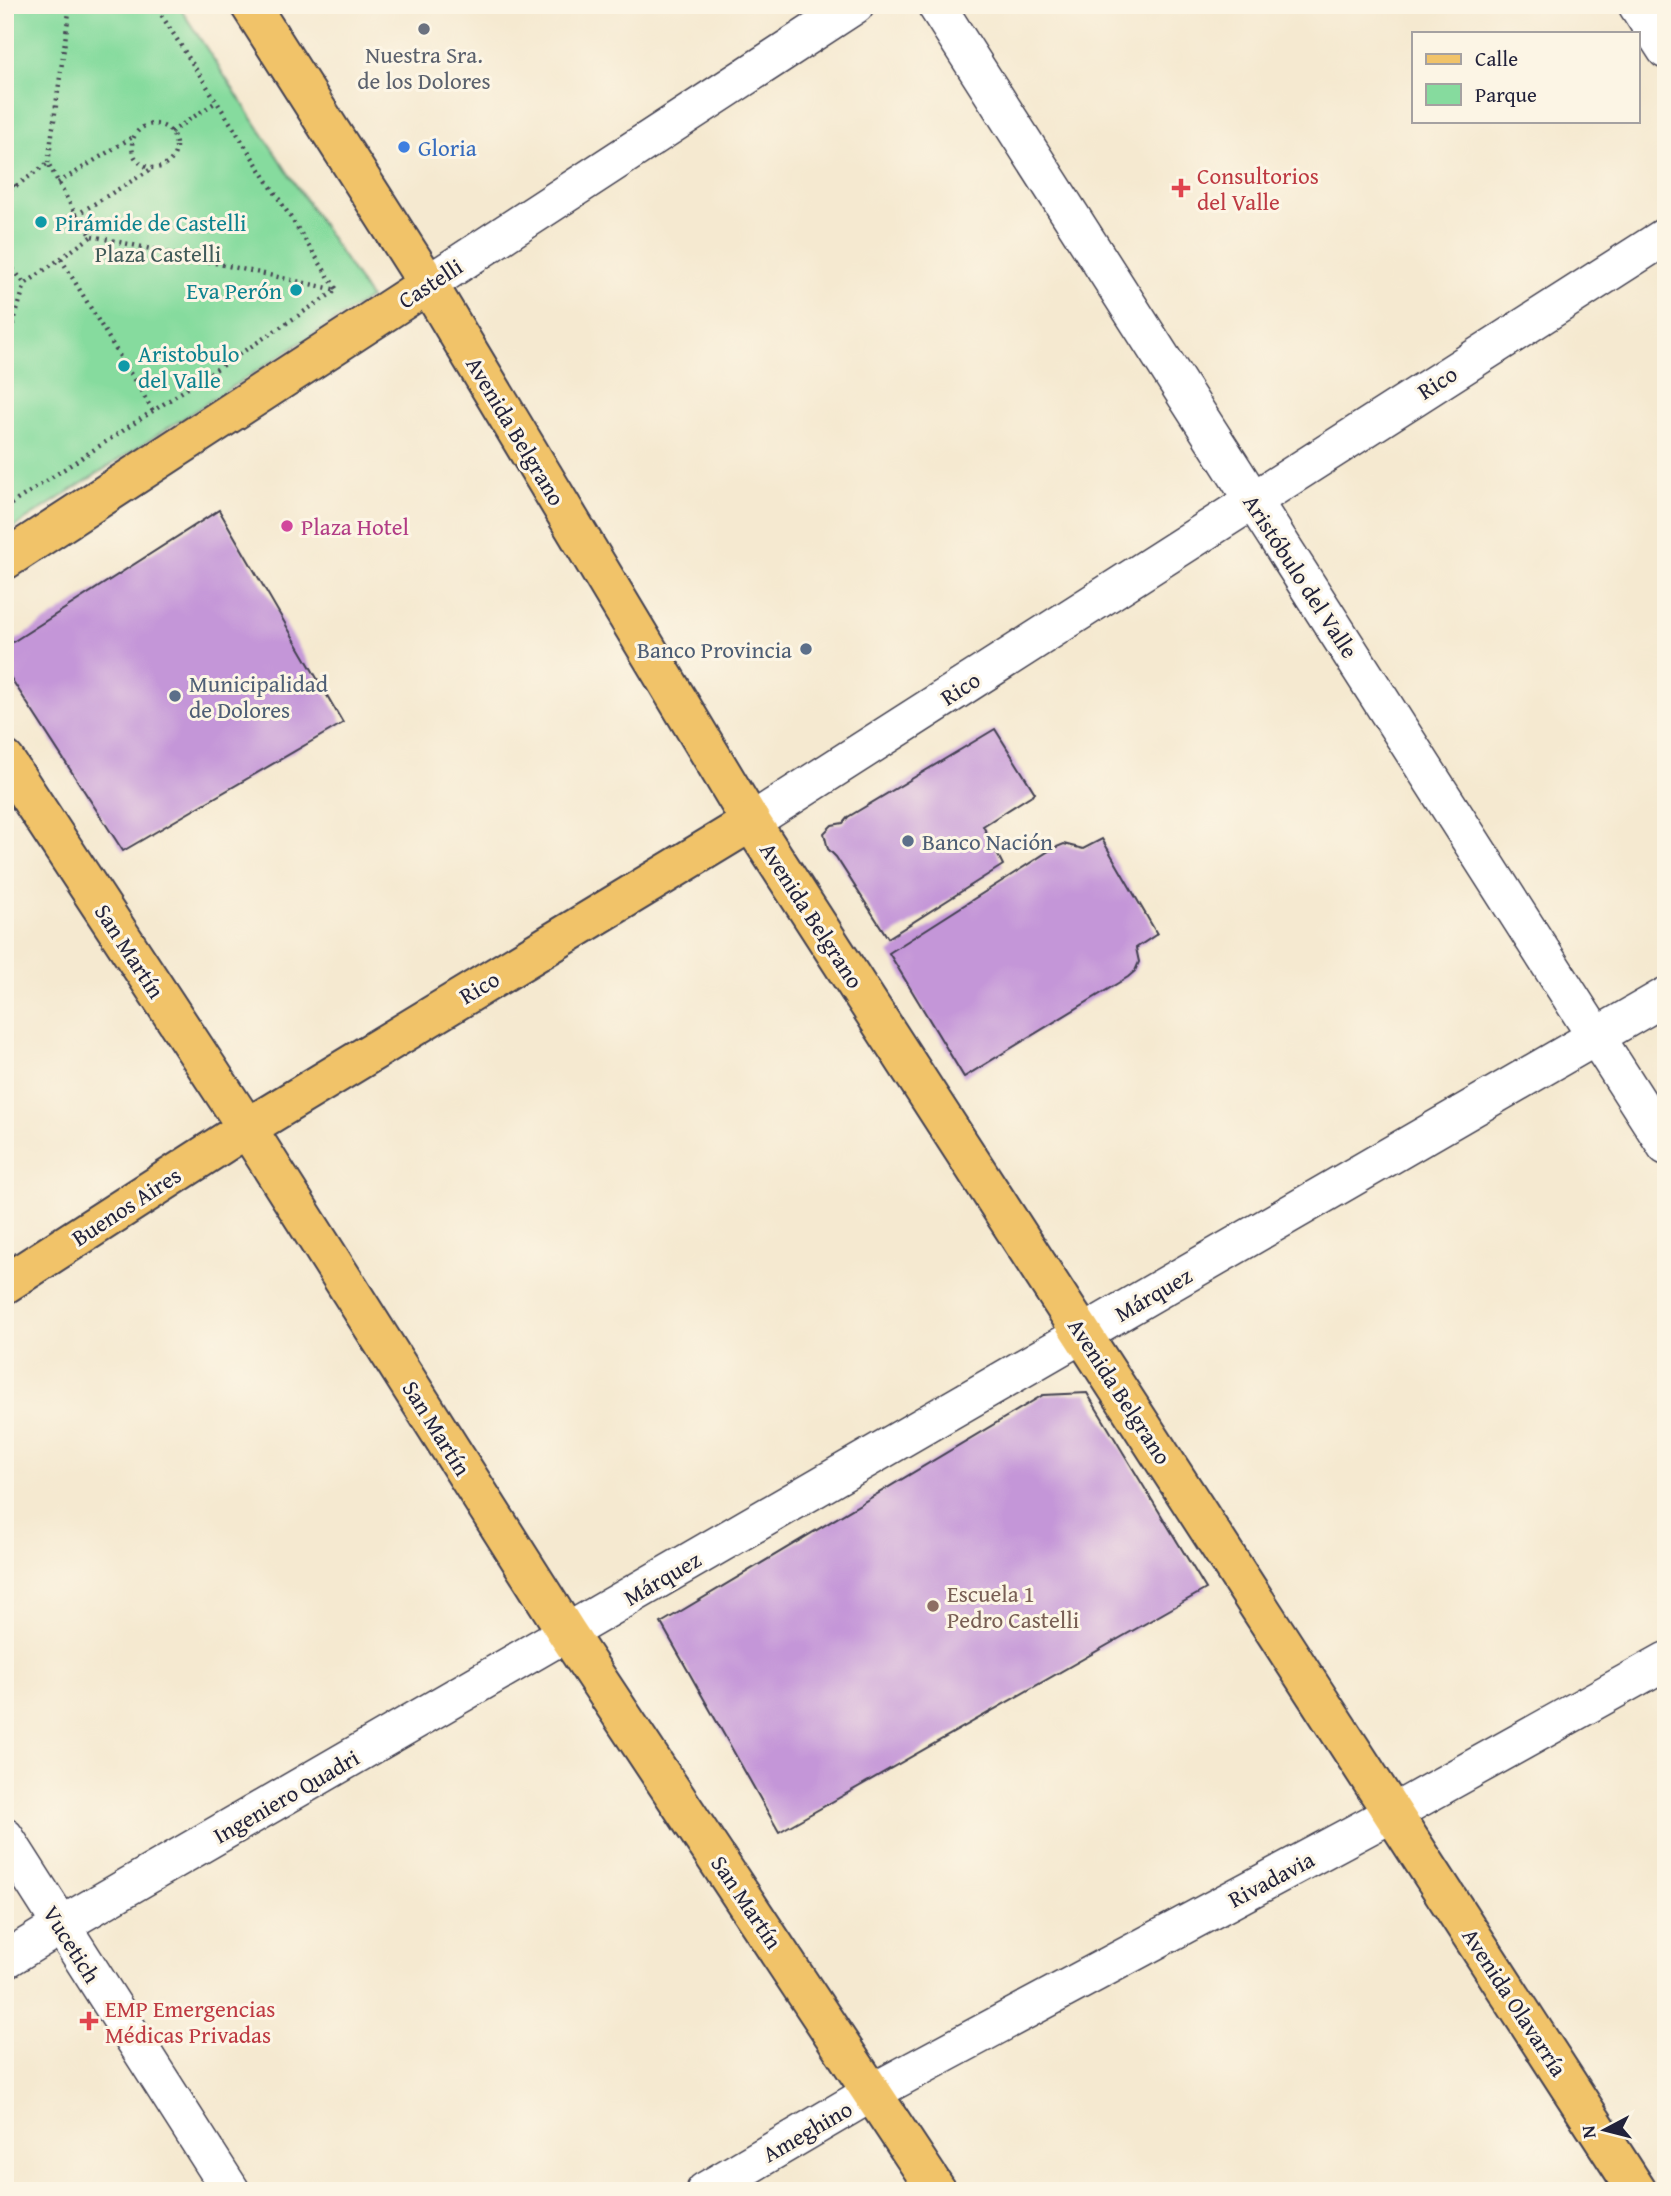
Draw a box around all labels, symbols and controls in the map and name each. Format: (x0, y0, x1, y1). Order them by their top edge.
marker: Nuestra Sra. de los Dolores (416, 21, 432, 37)
legend (1412, 32, 1640, 122)
place label: Nuestra Sra. de los Dolores (357, 38, 491, 97)
text: Calle (1475, 43, 1518, 74)
text: Parque (1475, 79, 1537, 110)
place label: Gloria (418, 131, 477, 164)
marker: Gloria (396, 139, 412, 155)
place label: Consultorios del Valle (1197, 159, 1319, 218)
marker: Consultorios del Valle (1171, 178, 1191, 198)
place label: Pirámide de Castelli (55, 206, 246, 239)
marker: Pirámide de Castelli (33, 214, 49, 230)
park label: Plaza Castelli (95, 237, 221, 270)
street label: Castelli (391, 250, 469, 316)
place label: Eva Perón (186, 274, 282, 307)
marker: Eva Perón (288, 282, 304, 298)
place label: Aristobulo del Valle (138, 337, 239, 396)
street label: Avenida Belgrano (458, 350, 574, 512)
street label: Rico (1411, 357, 1463, 407)
marker: Aristobulo del Valle (116, 358, 132, 374)
street label: Aristóbulo del Valle (1236, 488, 1366, 664)
place label: Plaza Hotel (301, 510, 409, 543)
marker: Plaza Hotel (279, 518, 295, 534)
place label: Banco Provincia (637, 633, 792, 666)
marker: Banco Provincia (798, 641, 814, 657)
street label: Rico (934, 663, 986, 713)
place label: Municipalidad de Dolores (189, 667, 329, 726)
marker: Municipalidad de Dolores (167, 688, 183, 704)
place label: Banco Nación (922, 825, 1053, 858)
marker: Banco Nación (900, 833, 916, 849)
street label: Avenida Belgrano (752, 835, 872, 995)
street label: San Martín (87, 897, 173, 1005)
street label: Rico (453, 962, 505, 1012)
street label: Buenos Aires (65, 1158, 187, 1254)
street label: Márquez (1108, 1259, 1198, 1329)
street label: Avenida Belgrano (1060, 1311, 1180, 1471)
street label: San Martín (395, 1374, 479, 1482)
street label: Márquez (617, 1543, 707, 1613)
place label: Escuela 1 Pedro Castelli (947, 1577, 1079, 1636)
marker: Escuela 1 Pedro Castelli (925, 1598, 941, 1614)
street label: Ingeniero Quadri (207, 1741, 365, 1851)
street label: Rivadavia (1222, 1843, 1320, 1915)
street label: San Martín (703, 1849, 791, 1956)
street label: Vucetich (35, 1899, 109, 1989)
street label: Avenida Olavarría (1455, 1921, 1576, 2083)
place label: EMP Emergencias Médicas Privadas (105, 1992, 275, 2051)
marker: EMP Emergencias Médicas Privadas (79, 2011, 99, 2031)
street label: Ameghino (756, 2092, 858, 2170)
north arrow (1570, 2094, 1640, 2164)
text: N (1573, 2124, 1603, 2140)

